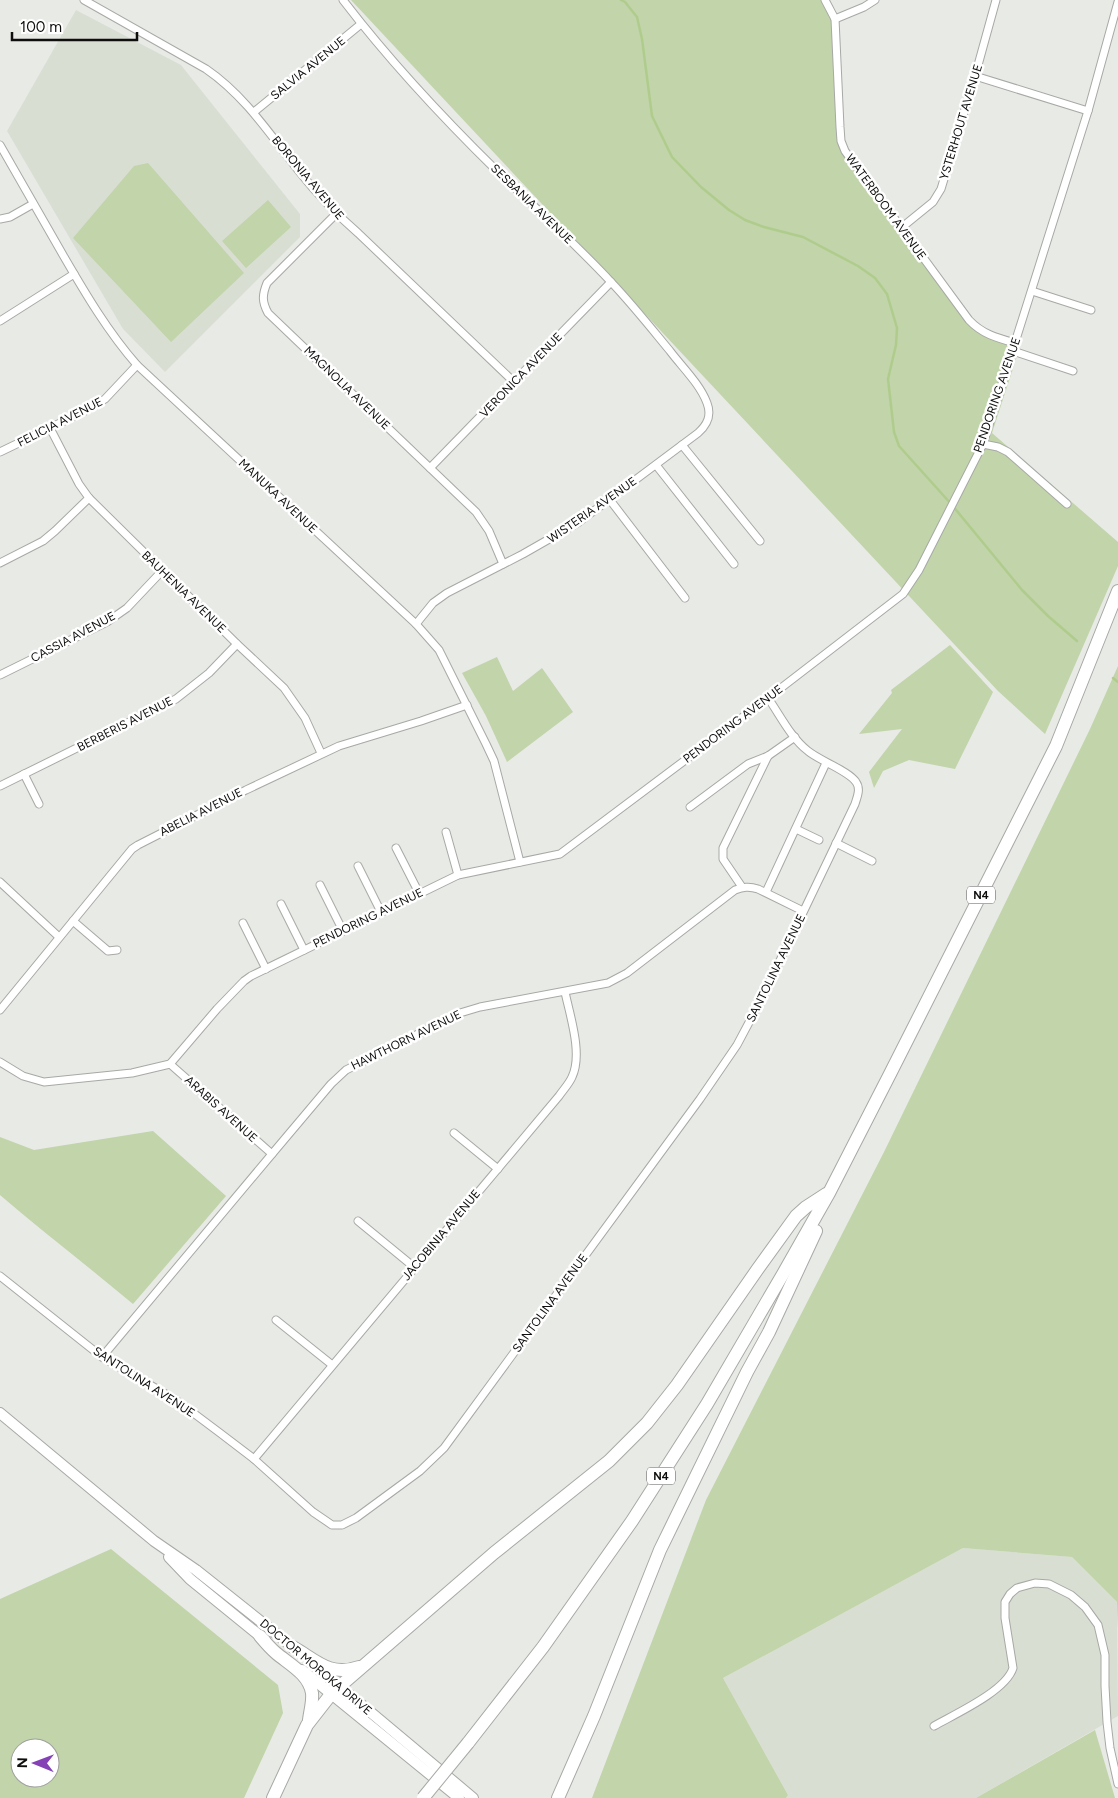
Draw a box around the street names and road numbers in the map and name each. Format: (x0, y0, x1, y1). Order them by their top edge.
street label: SALVIA AVENUE (268, 34, 348, 102)
street label: YSTERHOUT AVENUE (937, 63, 985, 181)
street label: BORONIA AVENUE (269, 133, 347, 223)
street label: WATERBOOM AVENUE (843, 151, 929, 263)
street label: SESBANIA AVENUE (488, 161, 576, 247)
street label: VERONICA AVENUE (477, 330, 565, 420)
street label: PENDORING AVENUE (971, 336, 1023, 454)
street label: MAGNOLIA AVENUE (301, 343, 393, 433)
street label: FELICIA AVENUE (15, 394, 105, 450)
street label: MANUKA AVENUE (236, 456, 320, 536)
street label: WISTERIA AVENUE (545, 474, 639, 546)
street label: BAUHENIA AVENUE (139, 548, 229, 636)
street label: CASSIA AVENUE (28, 609, 118, 665)
street label: PENDORING AVENUE (680, 682, 786, 766)
street label: BERBERIS AVENUE (75, 694, 175, 754)
street label: ABELIA AVENUE (157, 785, 245, 839)
street label: PENDORING AVENUE (311, 885, 425, 951)
road number: N4 (967, 886, 995, 904)
street label: SANTOLINA AVENUE (744, 912, 808, 1024)
street label: HAWTHORN AVENUE (349, 1007, 463, 1073)
street label: ARABIS AVENUE (182, 1073, 260, 1145)
street label: JACOBINIA AVENUE (399, 1187, 483, 1283)
street label: SANTOLINA AVENUE (510, 1251, 590, 1355)
street label: SANTOLINA AVENUE (90, 1344, 198, 1420)
road number: N4 (647, 1468, 675, 1484)
street label: DOCTOR MOROKA DRIVE (257, 1616, 375, 1718)

